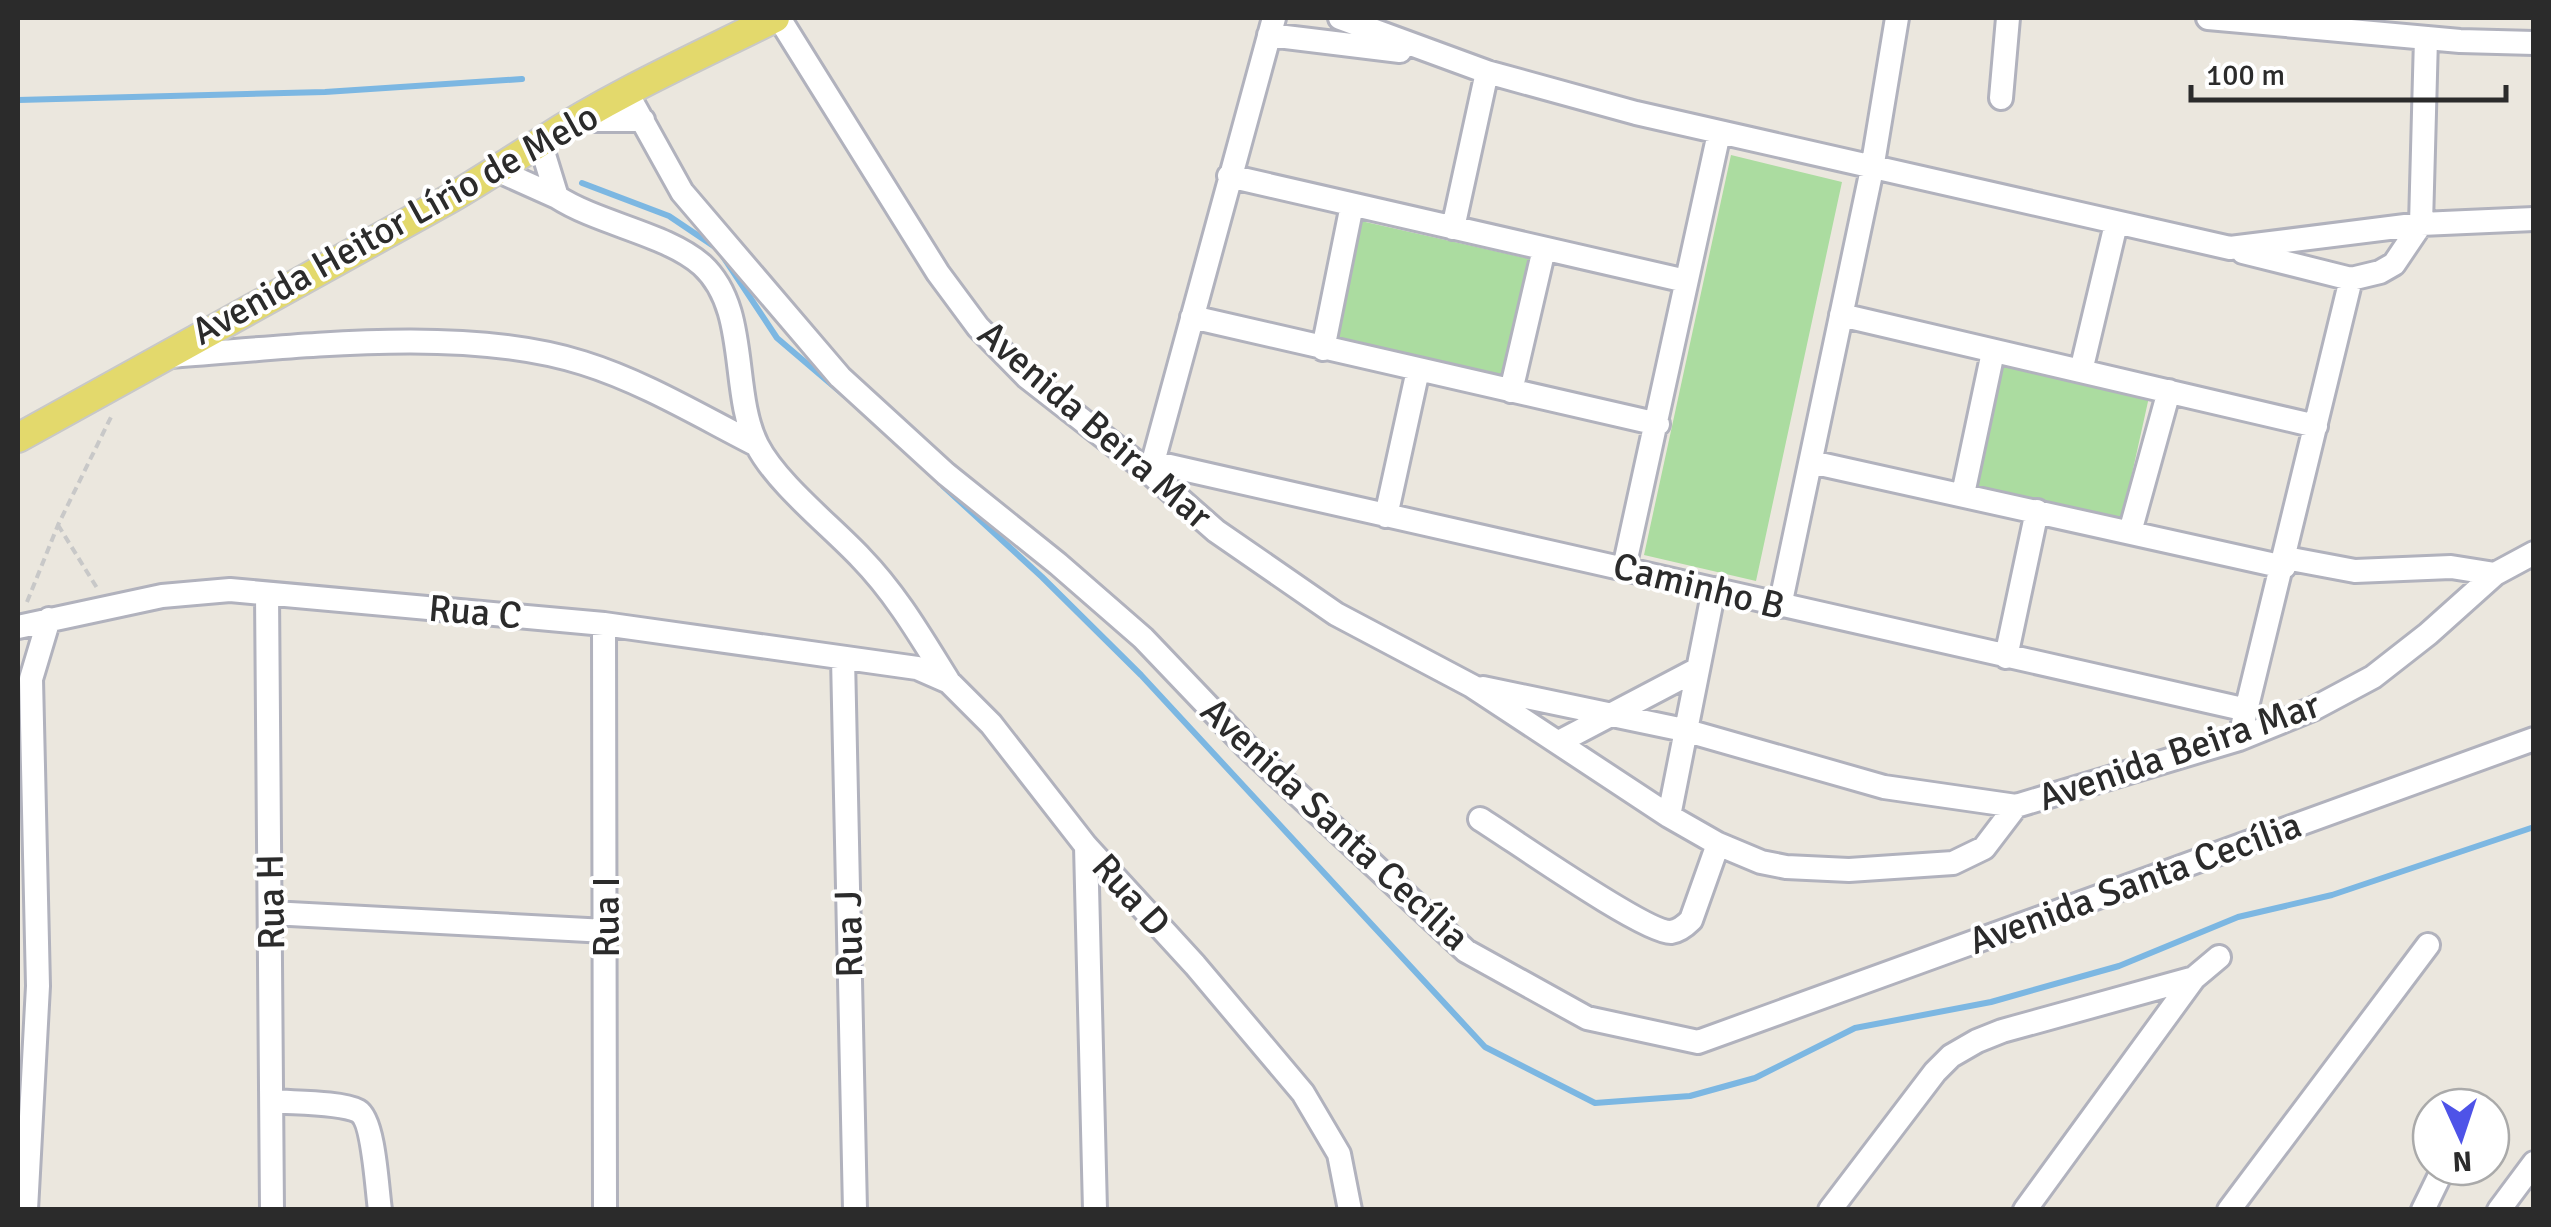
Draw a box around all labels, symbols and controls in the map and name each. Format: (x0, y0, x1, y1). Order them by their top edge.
scale bar (2191, 40, 2506, 102)
text: 100 m (2206, 57, 2285, 94)
street label: Avenida Heitor Lírio de Melo (184, 93, 606, 355)
street label: Avenida Beira Mar (968, 311, 1222, 539)
street label: Caminho B (1608, 542, 1790, 630)
street label: Rua C (426, 585, 524, 639)
street label: Avenida Beira Mar (2032, 681, 2326, 821)
street label: Avenida Santa Cecília (1191, 687, 1479, 961)
street label: Avenida Santa Cecília (1962, 801, 2308, 965)
street label: Rua D (1082, 844, 1180, 946)
street label: Rua H (247, 854, 295, 950)
street label: Rua I (583, 876, 630, 958)
street label: Rua J (825, 890, 873, 978)
north arrow (2411, 1087, 2511, 1187)
text: N (2452, 1143, 2473, 1178)

